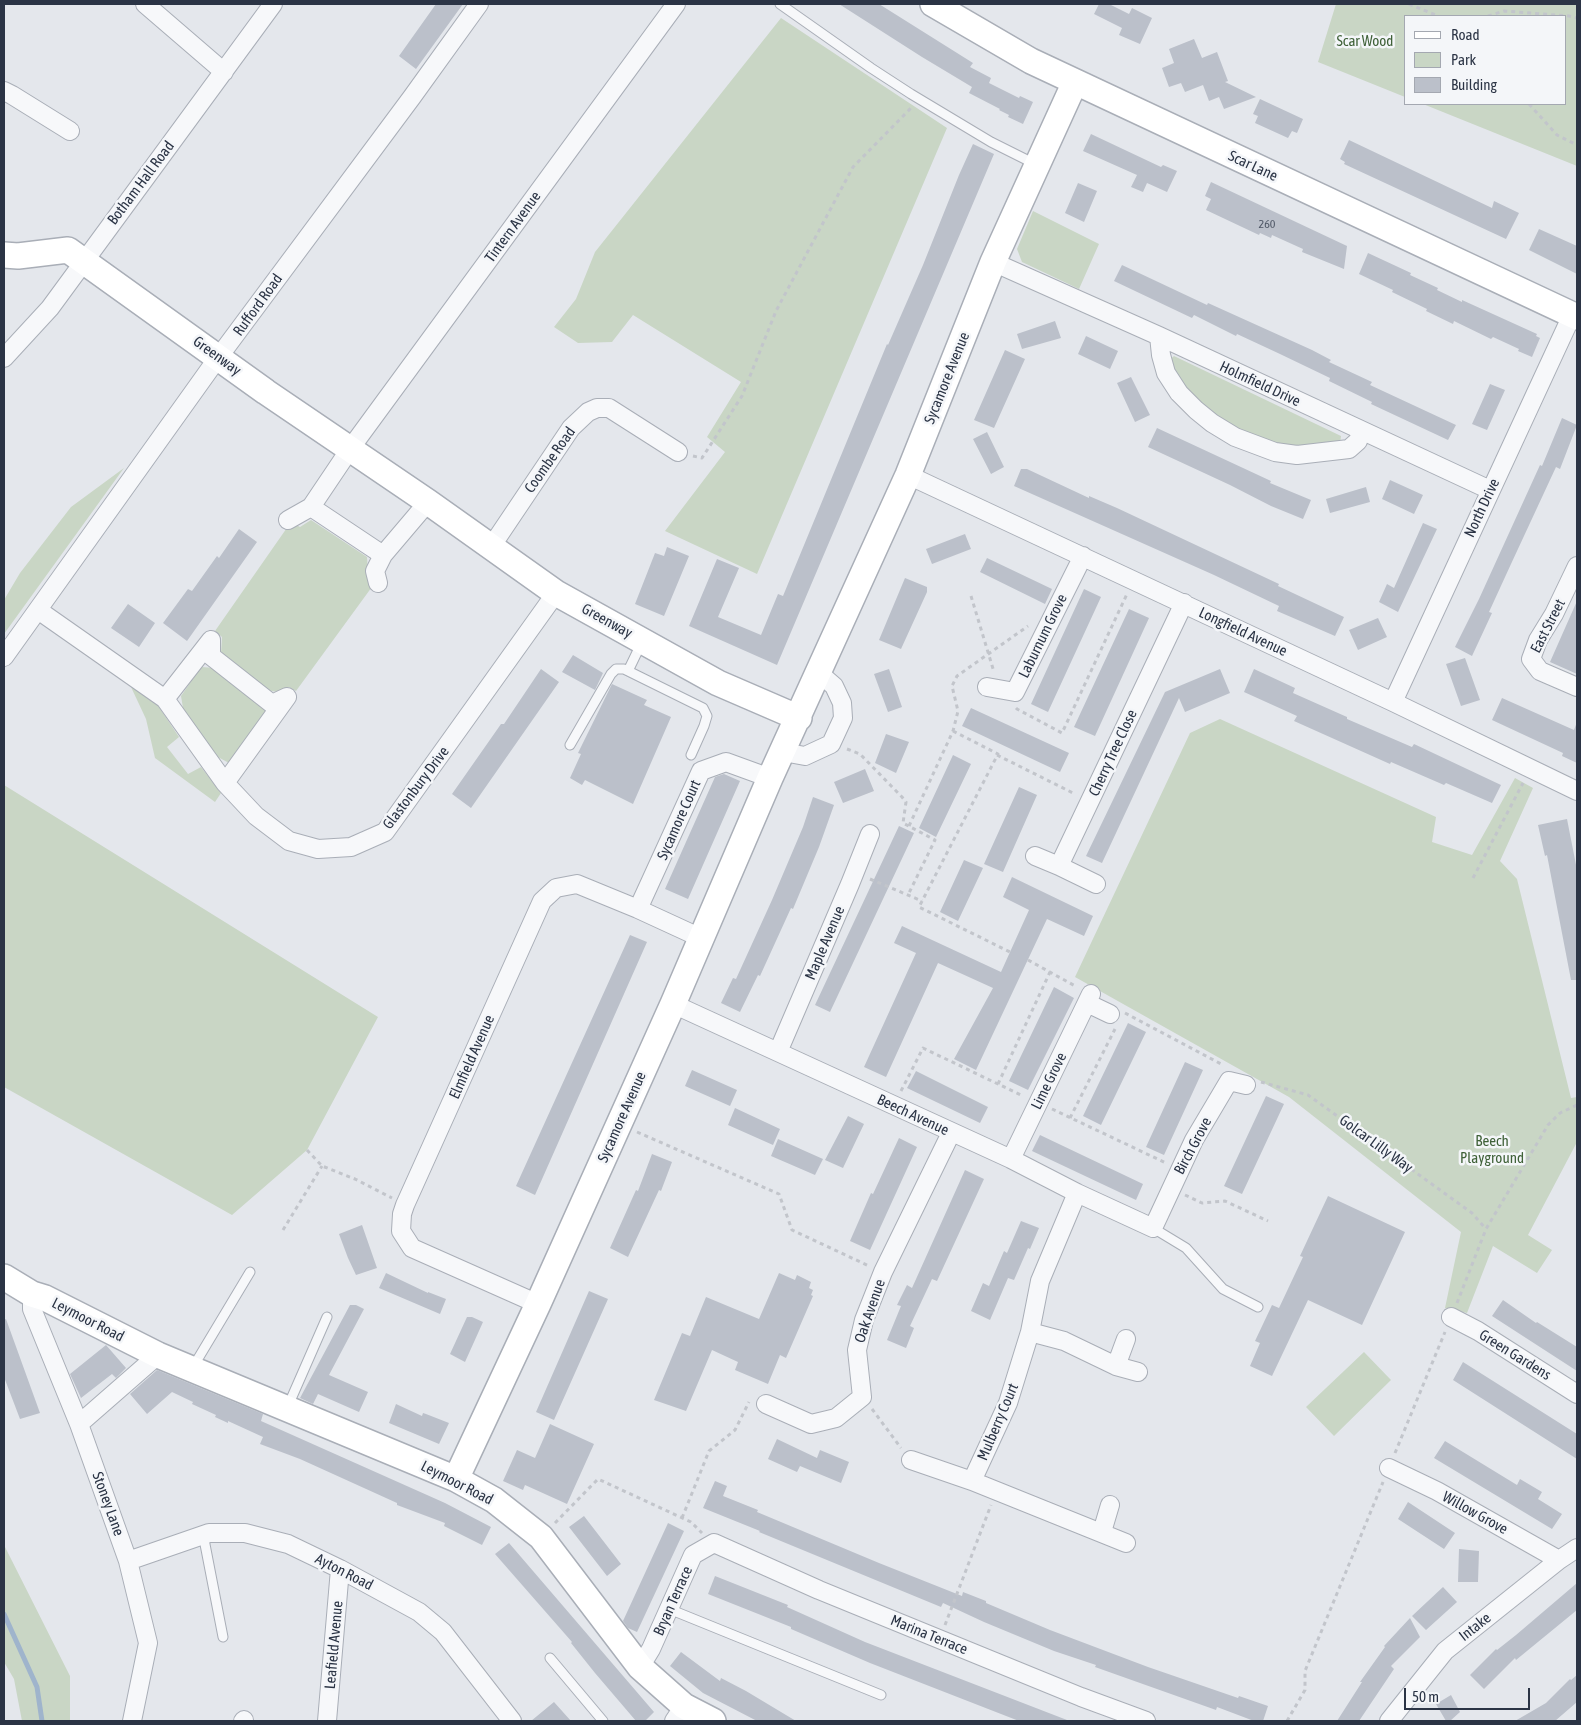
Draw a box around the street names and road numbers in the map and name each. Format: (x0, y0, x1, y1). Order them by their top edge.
street label: Botham Hall Road (104, 138, 178, 228)
street label: Scar Lane (1226, 147, 1280, 185)
street label: Tintern Avenue (481, 188, 545, 266)
street label: Rufford Road (230, 271, 286, 339)
street label: Sycamore Avenue (920, 329, 974, 427)
street label: Greenway (189, 333, 245, 379)
street label: Holmfield Drive (1217, 357, 1303, 411)
street label: Coombe Road (521, 424, 579, 496)
street label: North Drive (1461, 476, 1503, 540)
street label: Laburnum Grove (1015, 591, 1071, 681)
street label: East Street (1527, 596, 1569, 656)
street label: Greenway (579, 600, 635, 642)
street label: Longfield Avenue (1196, 604, 1290, 660)
street label: Cherry Tree Close (1085, 707, 1141, 799)
street label: Glastonbury Drive (379, 743, 453, 833)
street label: Sycamore Court (653, 777, 705, 863)
street label: Maple Avenue (801, 903, 849, 983)
street label: Elmfield Avenue (445, 1012, 499, 1102)
street label: Lime Grove (1028, 1050, 1070, 1112)
street label: Sycamore Avenue (594, 1069, 650, 1165)
street label: Beech Avenue (874, 1091, 952, 1139)
street label: Golcar Lilly Way (1336, 1111, 1416, 1177)
street label: Birch Grove (1171, 1114, 1215, 1178)
street label: Oak Avenue (851, 1277, 889, 1345)
street label: Leymoor Road (49, 1294, 127, 1346)
street label: Green Gardens (1476, 1326, 1554, 1384)
street label: Mulberry Court (974, 1381, 1022, 1463)
street label: Leymoor Road (418, 1457, 496, 1509)
street label: Stoney Lane (88, 1470, 128, 1538)
street label: Willow Grove (1439, 1488, 1511, 1538)
street label: Ayton Road (312, 1550, 376, 1594)
street label: Bryan Terrace (650, 1563, 696, 1639)
street label: Leafield Avenue (321, 1600, 347, 1690)
street label: Intake (1455, 1609, 1495, 1645)
street label: Marina Terrace (888, 1611, 970, 1659)

